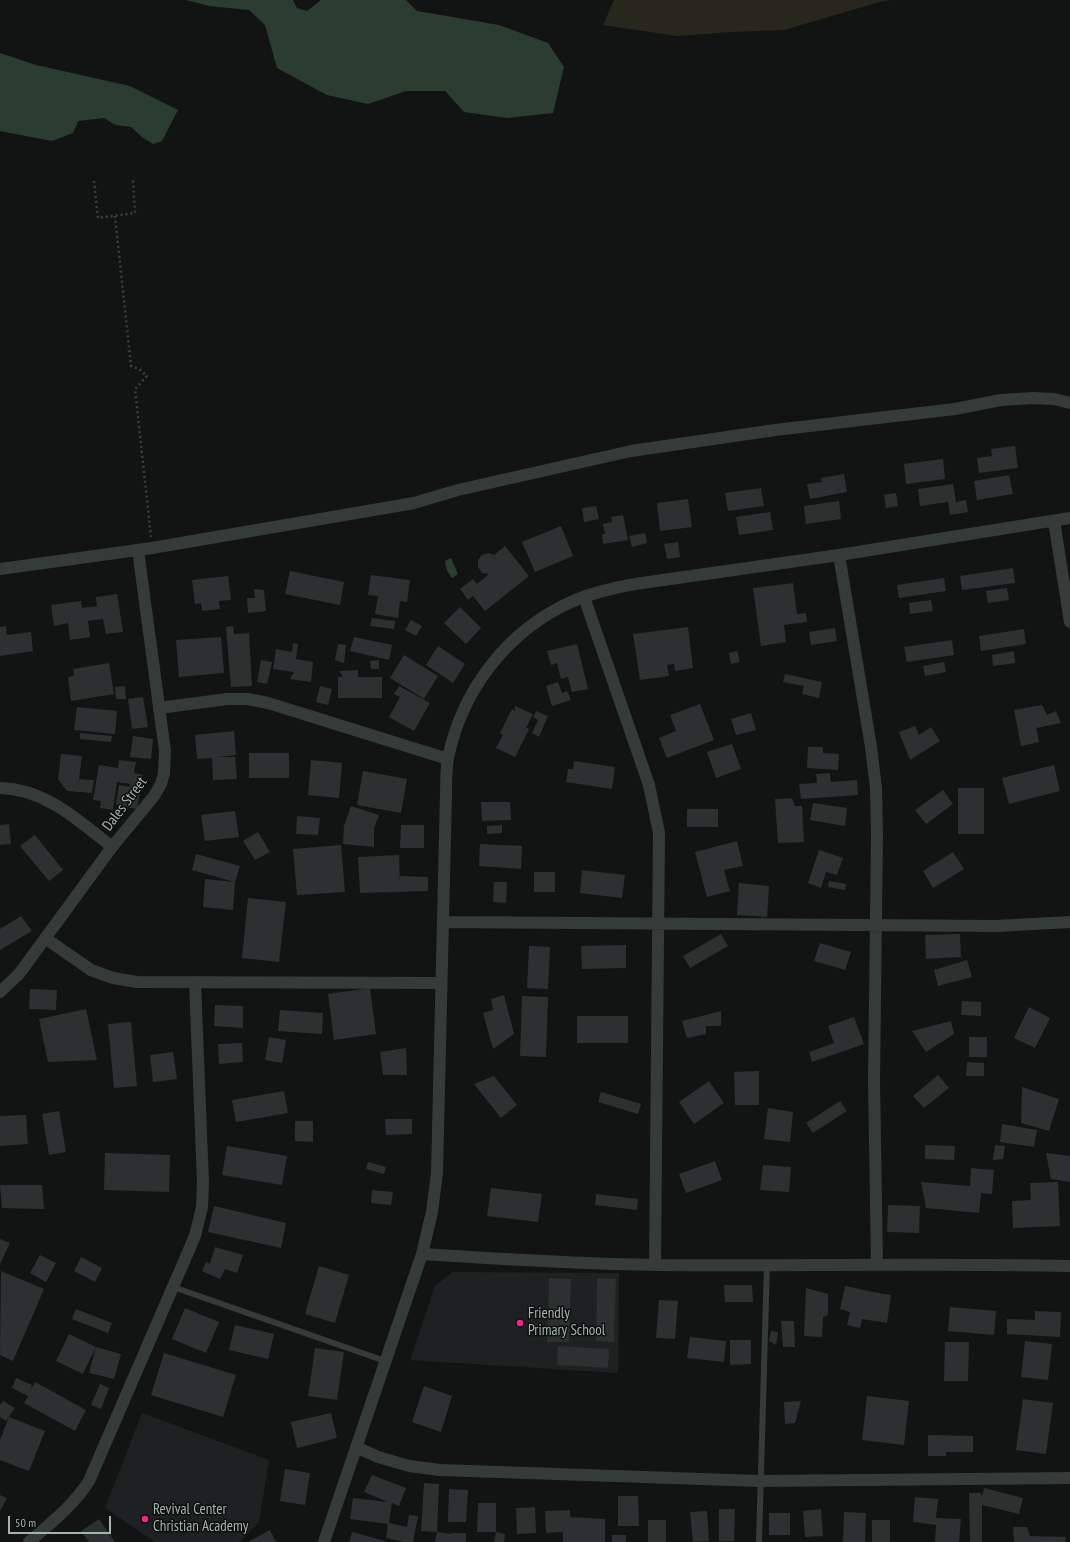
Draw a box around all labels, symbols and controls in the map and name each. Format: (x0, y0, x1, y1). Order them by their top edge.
street label: Dales Street (99, 773, 151, 835)
place label: Friendly Primary School (528, 1305, 605, 1340)
marker: Friendly Primary School (515, 1318, 525, 1328)
place label: Revival Center Christian Academy (153, 1501, 248, 1536)
scale bar (10, 1508, 113, 1534)
marker: Revival Center Christian Academy (140, 1514, 150, 1524)
text: 50 m (15, 1515, 36, 1530)

